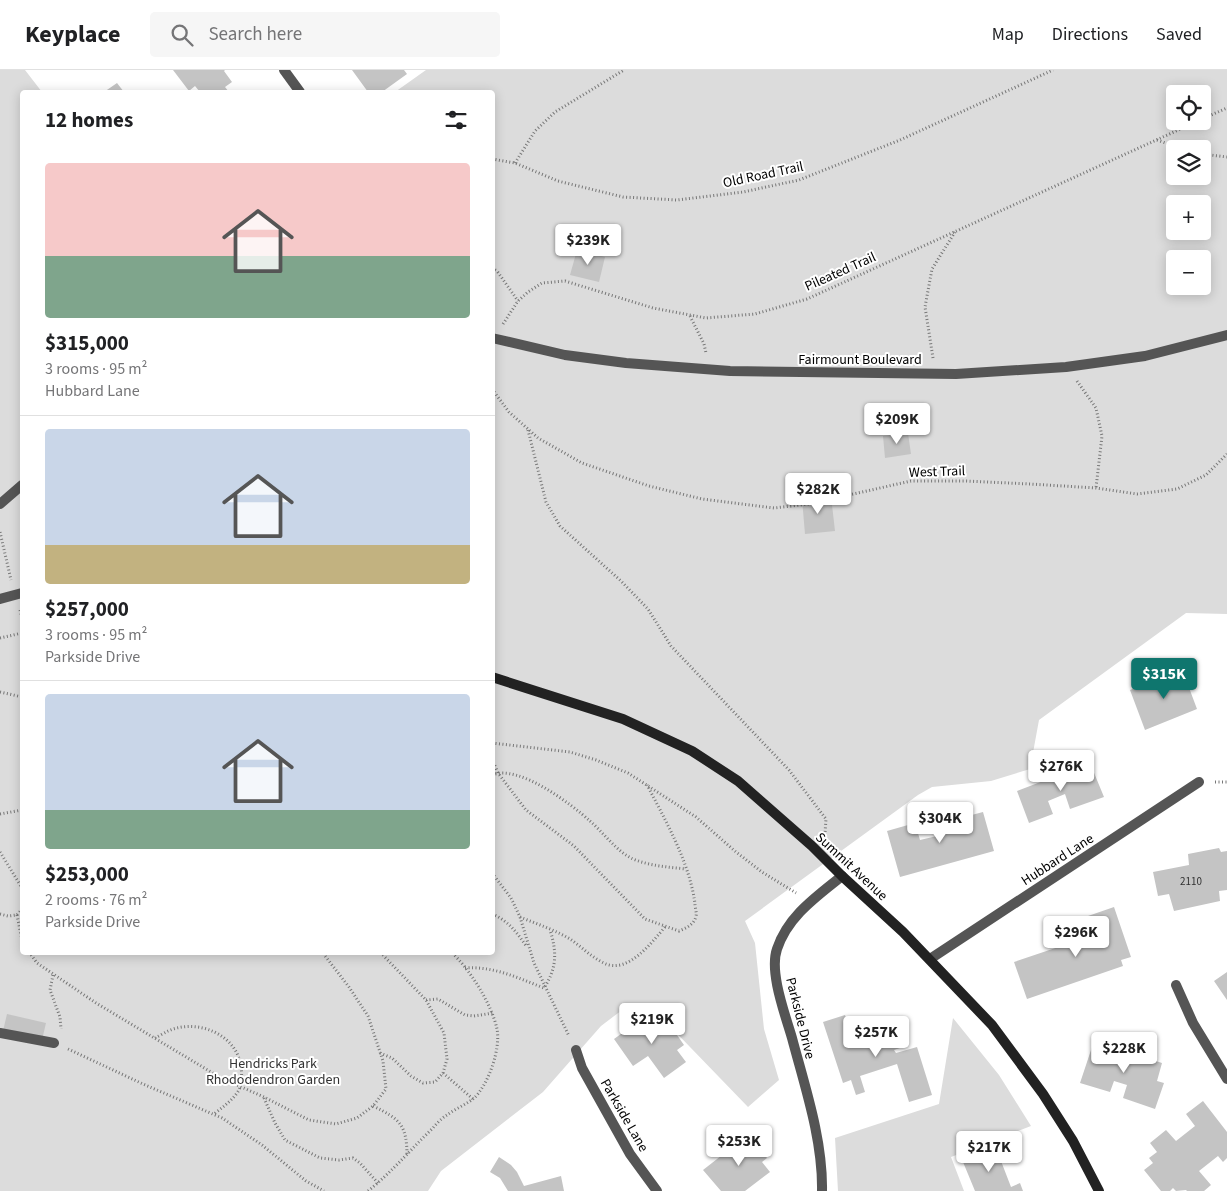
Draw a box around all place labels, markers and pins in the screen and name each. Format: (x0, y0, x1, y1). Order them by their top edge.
pin: $239K (553, 224, 623, 266)
pin: $209K (862, 402, 932, 445)
pin: $282K (783, 472, 853, 515)
pin: $315K (1129, 658, 1199, 700)
pin: $276K (1026, 750, 1096, 792)
pin: $304K (905, 802, 975, 844)
pin: $296K (1041, 916, 1111, 958)
pin: $219K (617, 1002, 687, 1045)
pin: $257K (841, 1016, 911, 1058)
pin: $228K (1089, 1032, 1159, 1074)
pin: $253K (704, 1124, 774, 1167)
pin: $217K (954, 1130, 1024, 1173)

